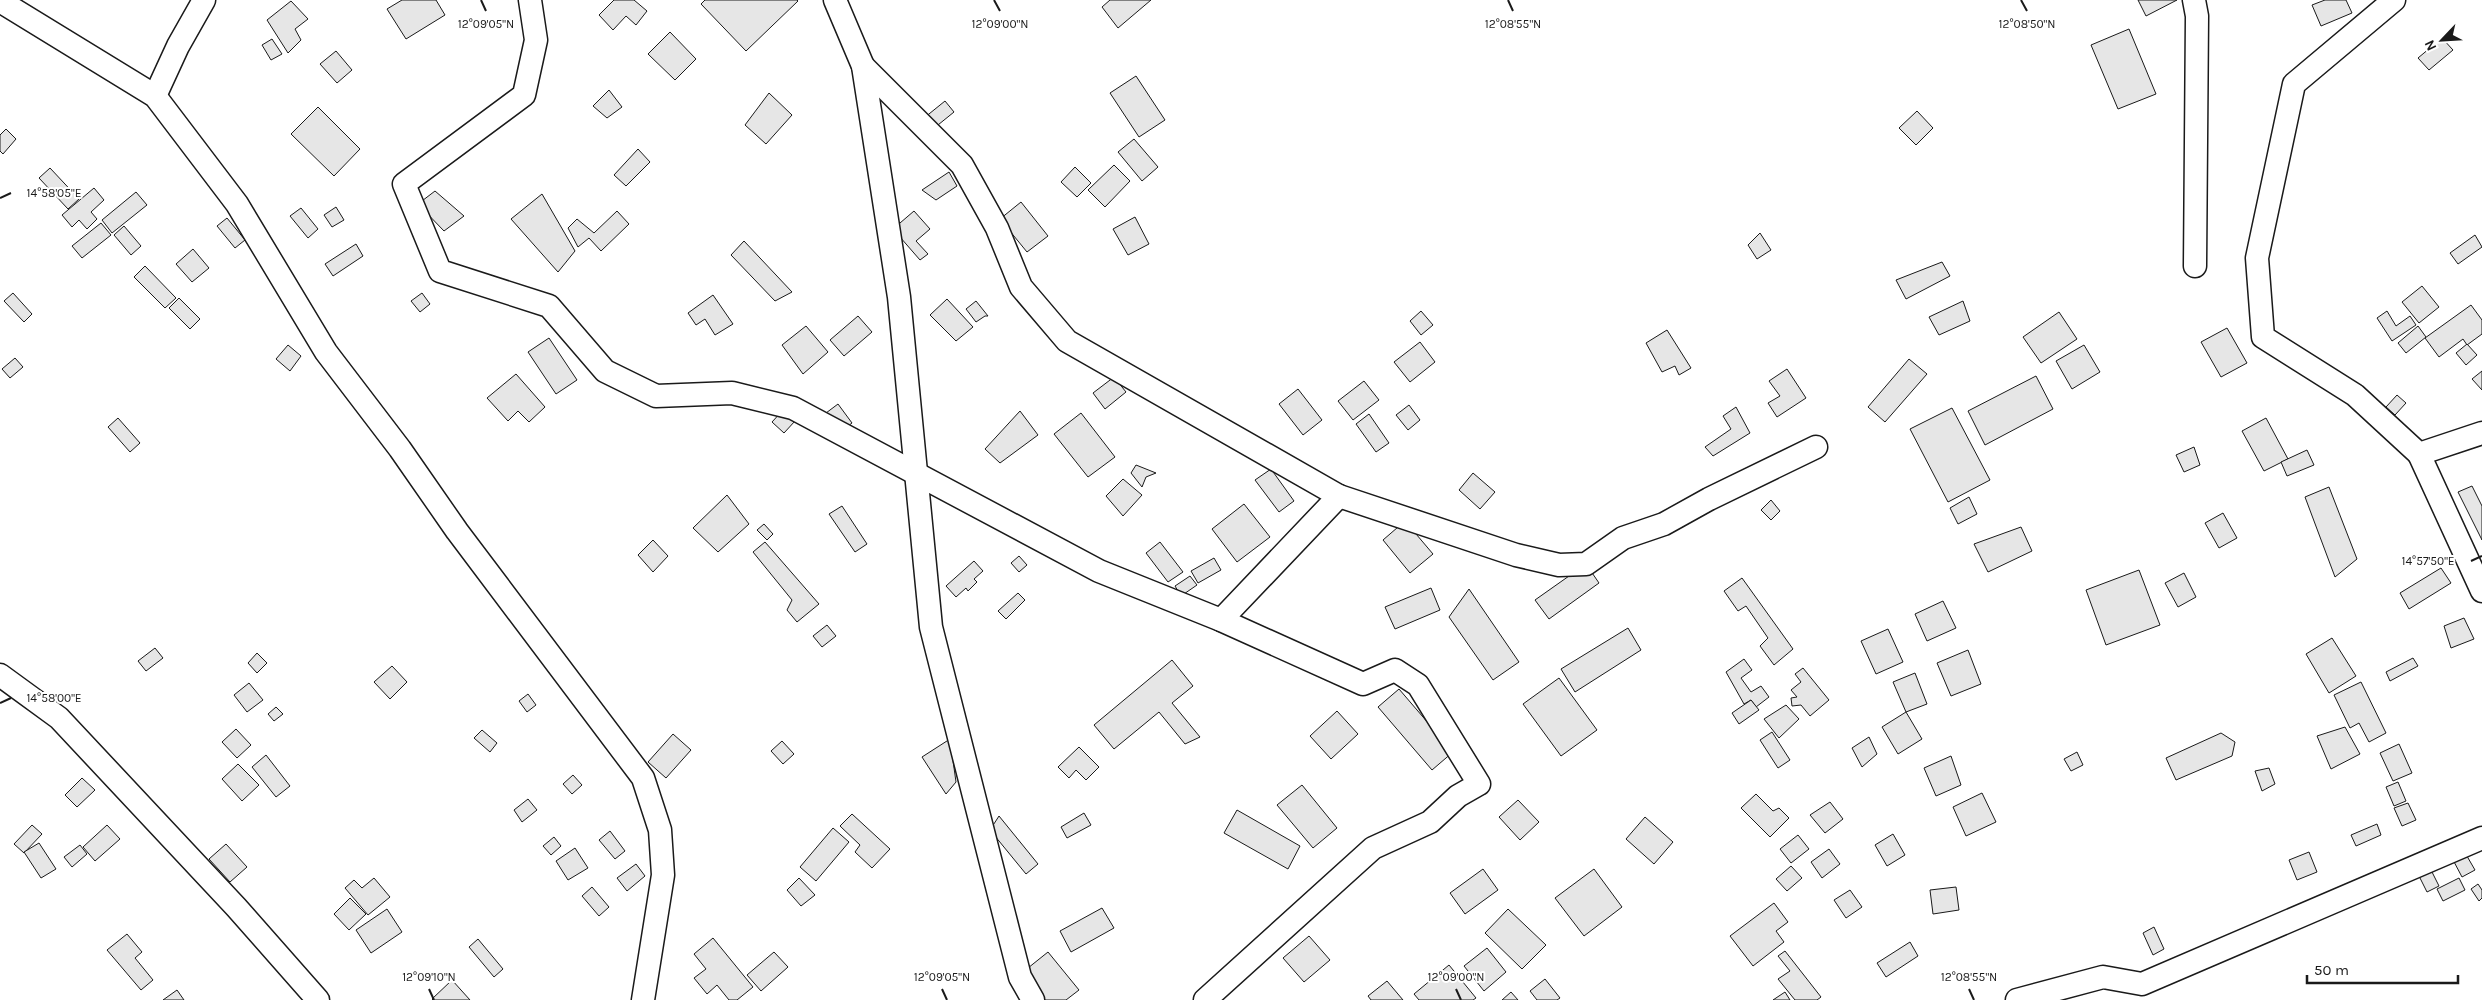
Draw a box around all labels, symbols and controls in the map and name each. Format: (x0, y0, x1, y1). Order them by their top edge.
north arrow (2417, 15, 2467, 65)
text: 12°09'05"N (458, 17, 514, 31)
text: 12°09'00"N (972, 17, 1028, 31)
text: 12°08'55"N (1485, 17, 1541, 31)
text: 12°08'50"N (1999, 17, 2055, 31)
text: N (2421, 37, 2440, 53)
text: 14°58'05"E (27, 186, 81, 200)
text: 14°57'50"E (2401, 554, 2455, 568)
text: 14°58'00"E (26, 691, 82, 705)
scale bar (2307, 952, 2458, 984)
text: 50 m (2314, 961, 2349, 979)
text: 12°09'10"N (402, 970, 456, 984)
text: 12°09'05"N (914, 970, 970, 984)
text: 12°09'00"N (1428, 970, 1484, 984)
text: 12°08'55"N (1941, 970, 1997, 984)

